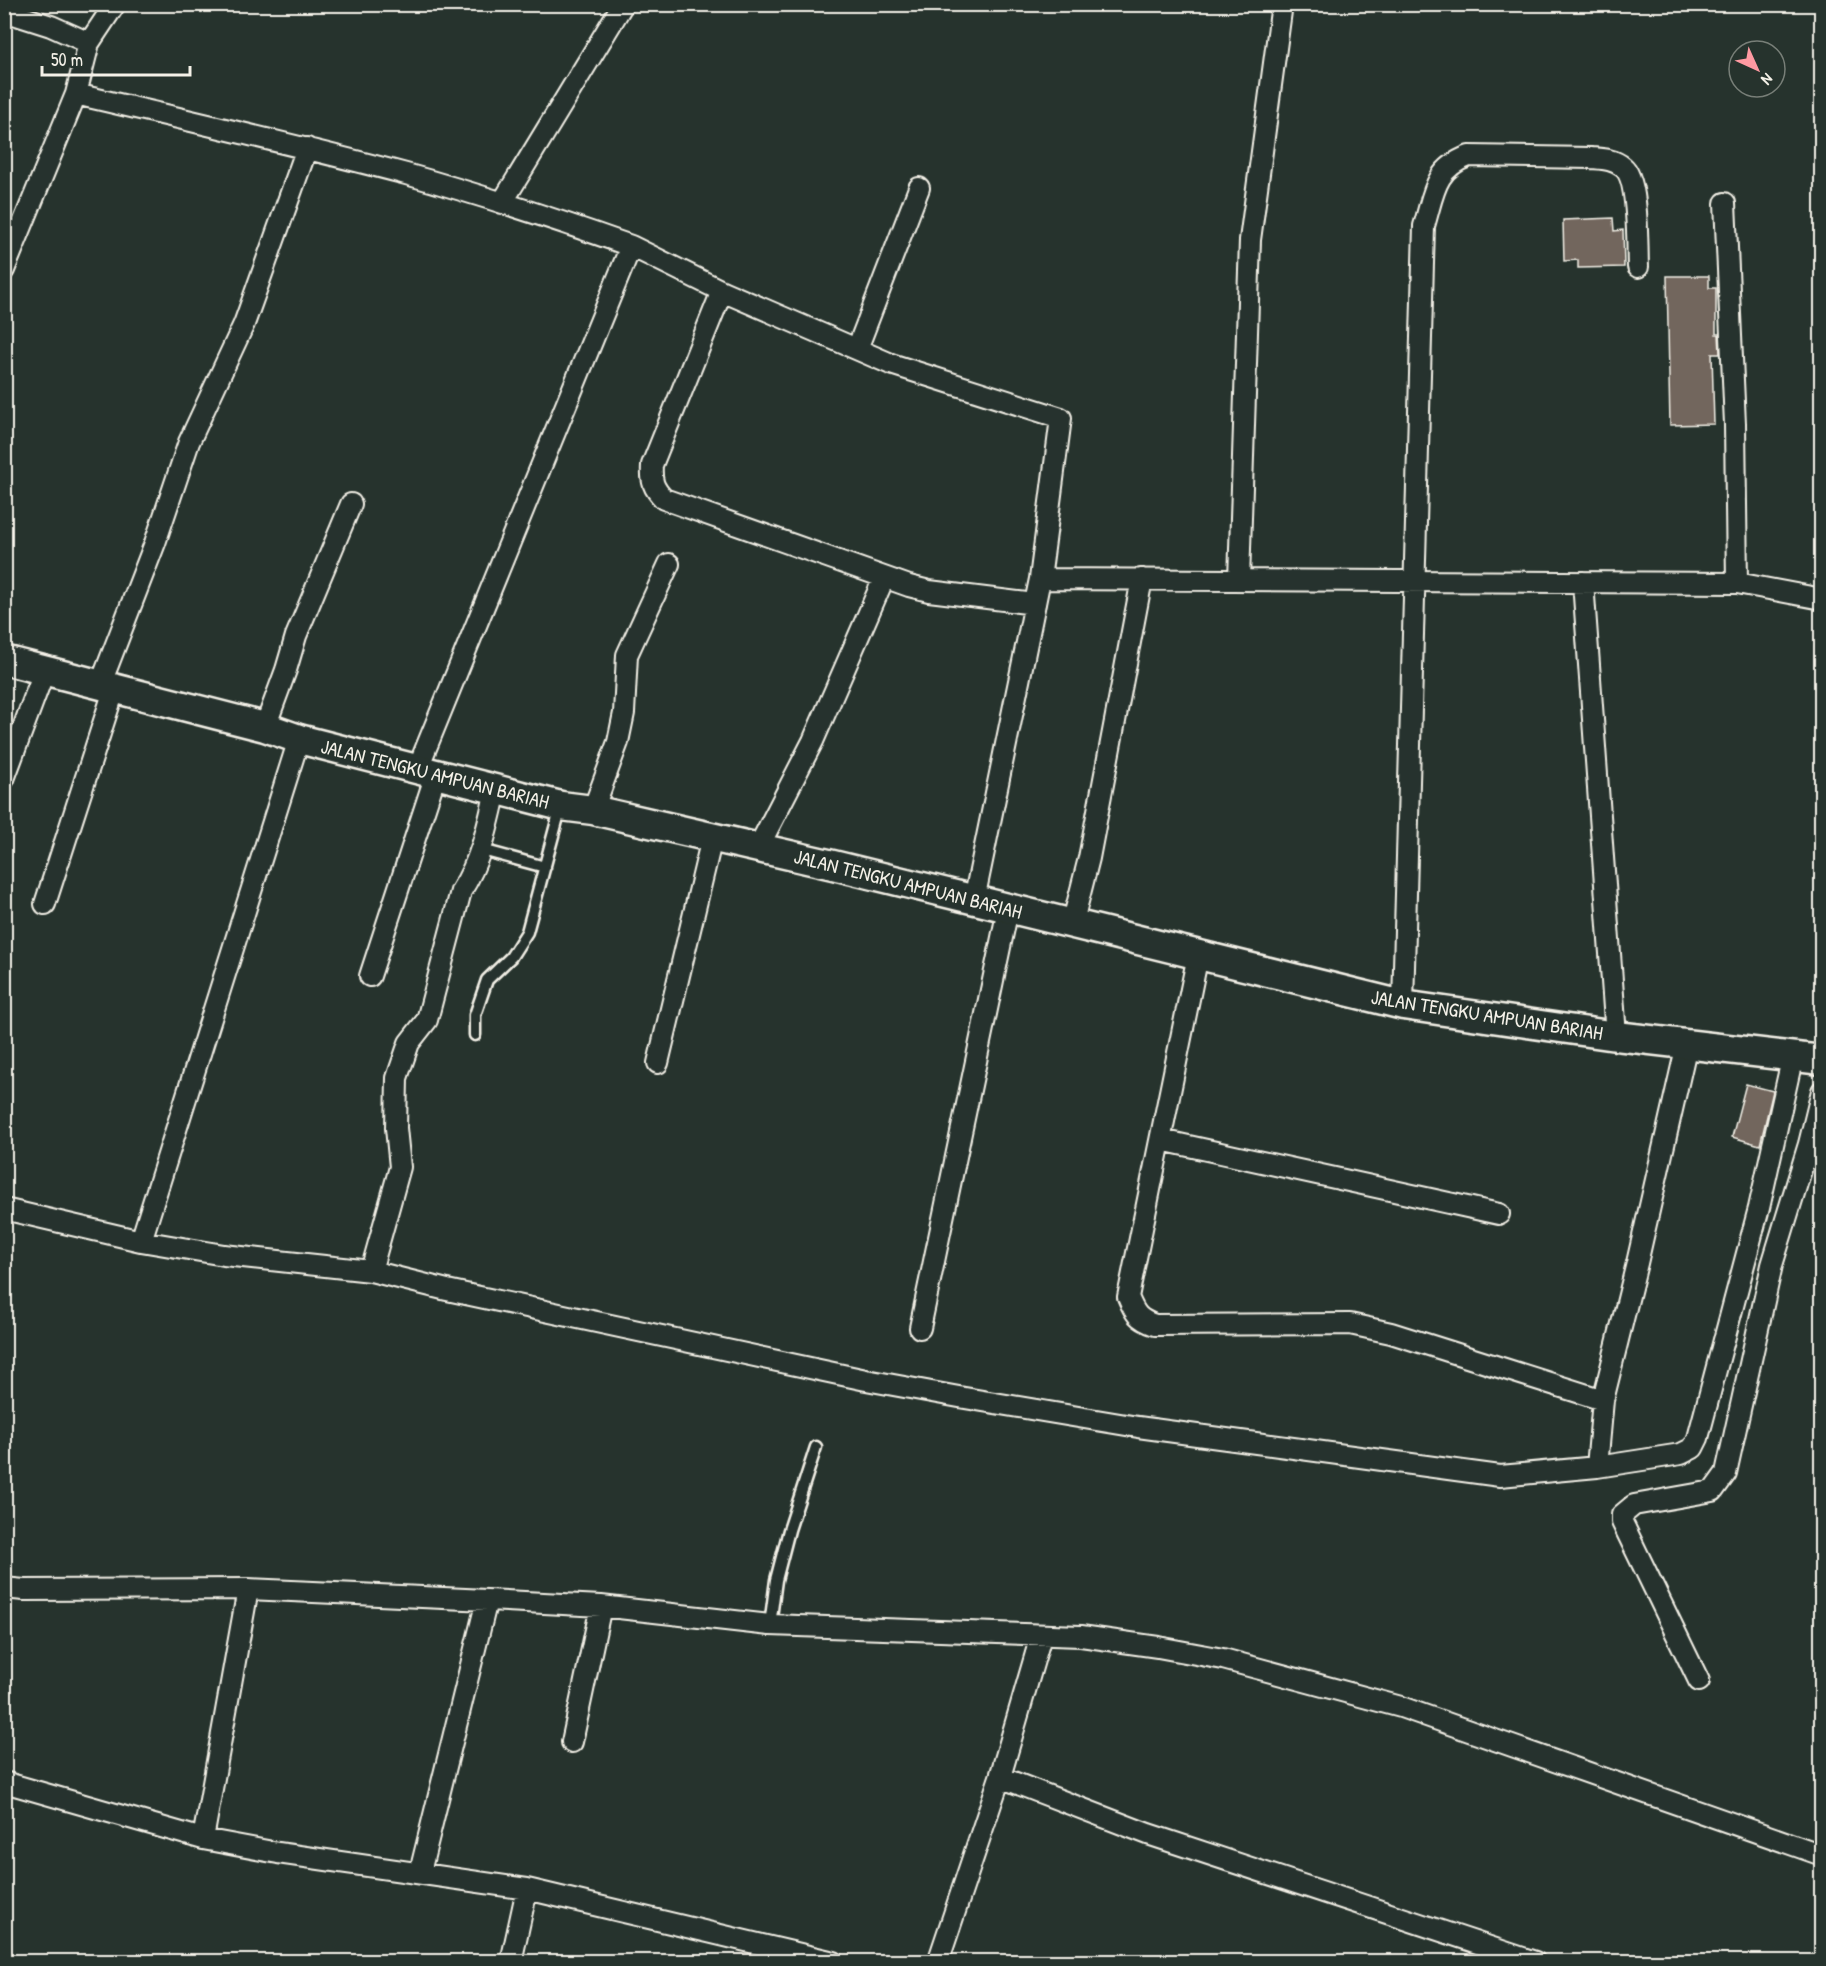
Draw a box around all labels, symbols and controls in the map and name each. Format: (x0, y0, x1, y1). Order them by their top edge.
scale bar (42, 39, 190, 77)
north arrow (1727, 39, 1787, 99)
text: 50 m (51, 47, 83, 72)
text: N (1756, 69, 1778, 91)
street label: JALAN TENGKU AMPUAN BARIAH (318, 732, 552, 815)
street label: JALAN TENGKU AMPUAN BARIAH (791, 842, 1025, 925)
street label: JALAN TENGKU AMPUAN BARIAH (1369, 983, 1605, 1046)

